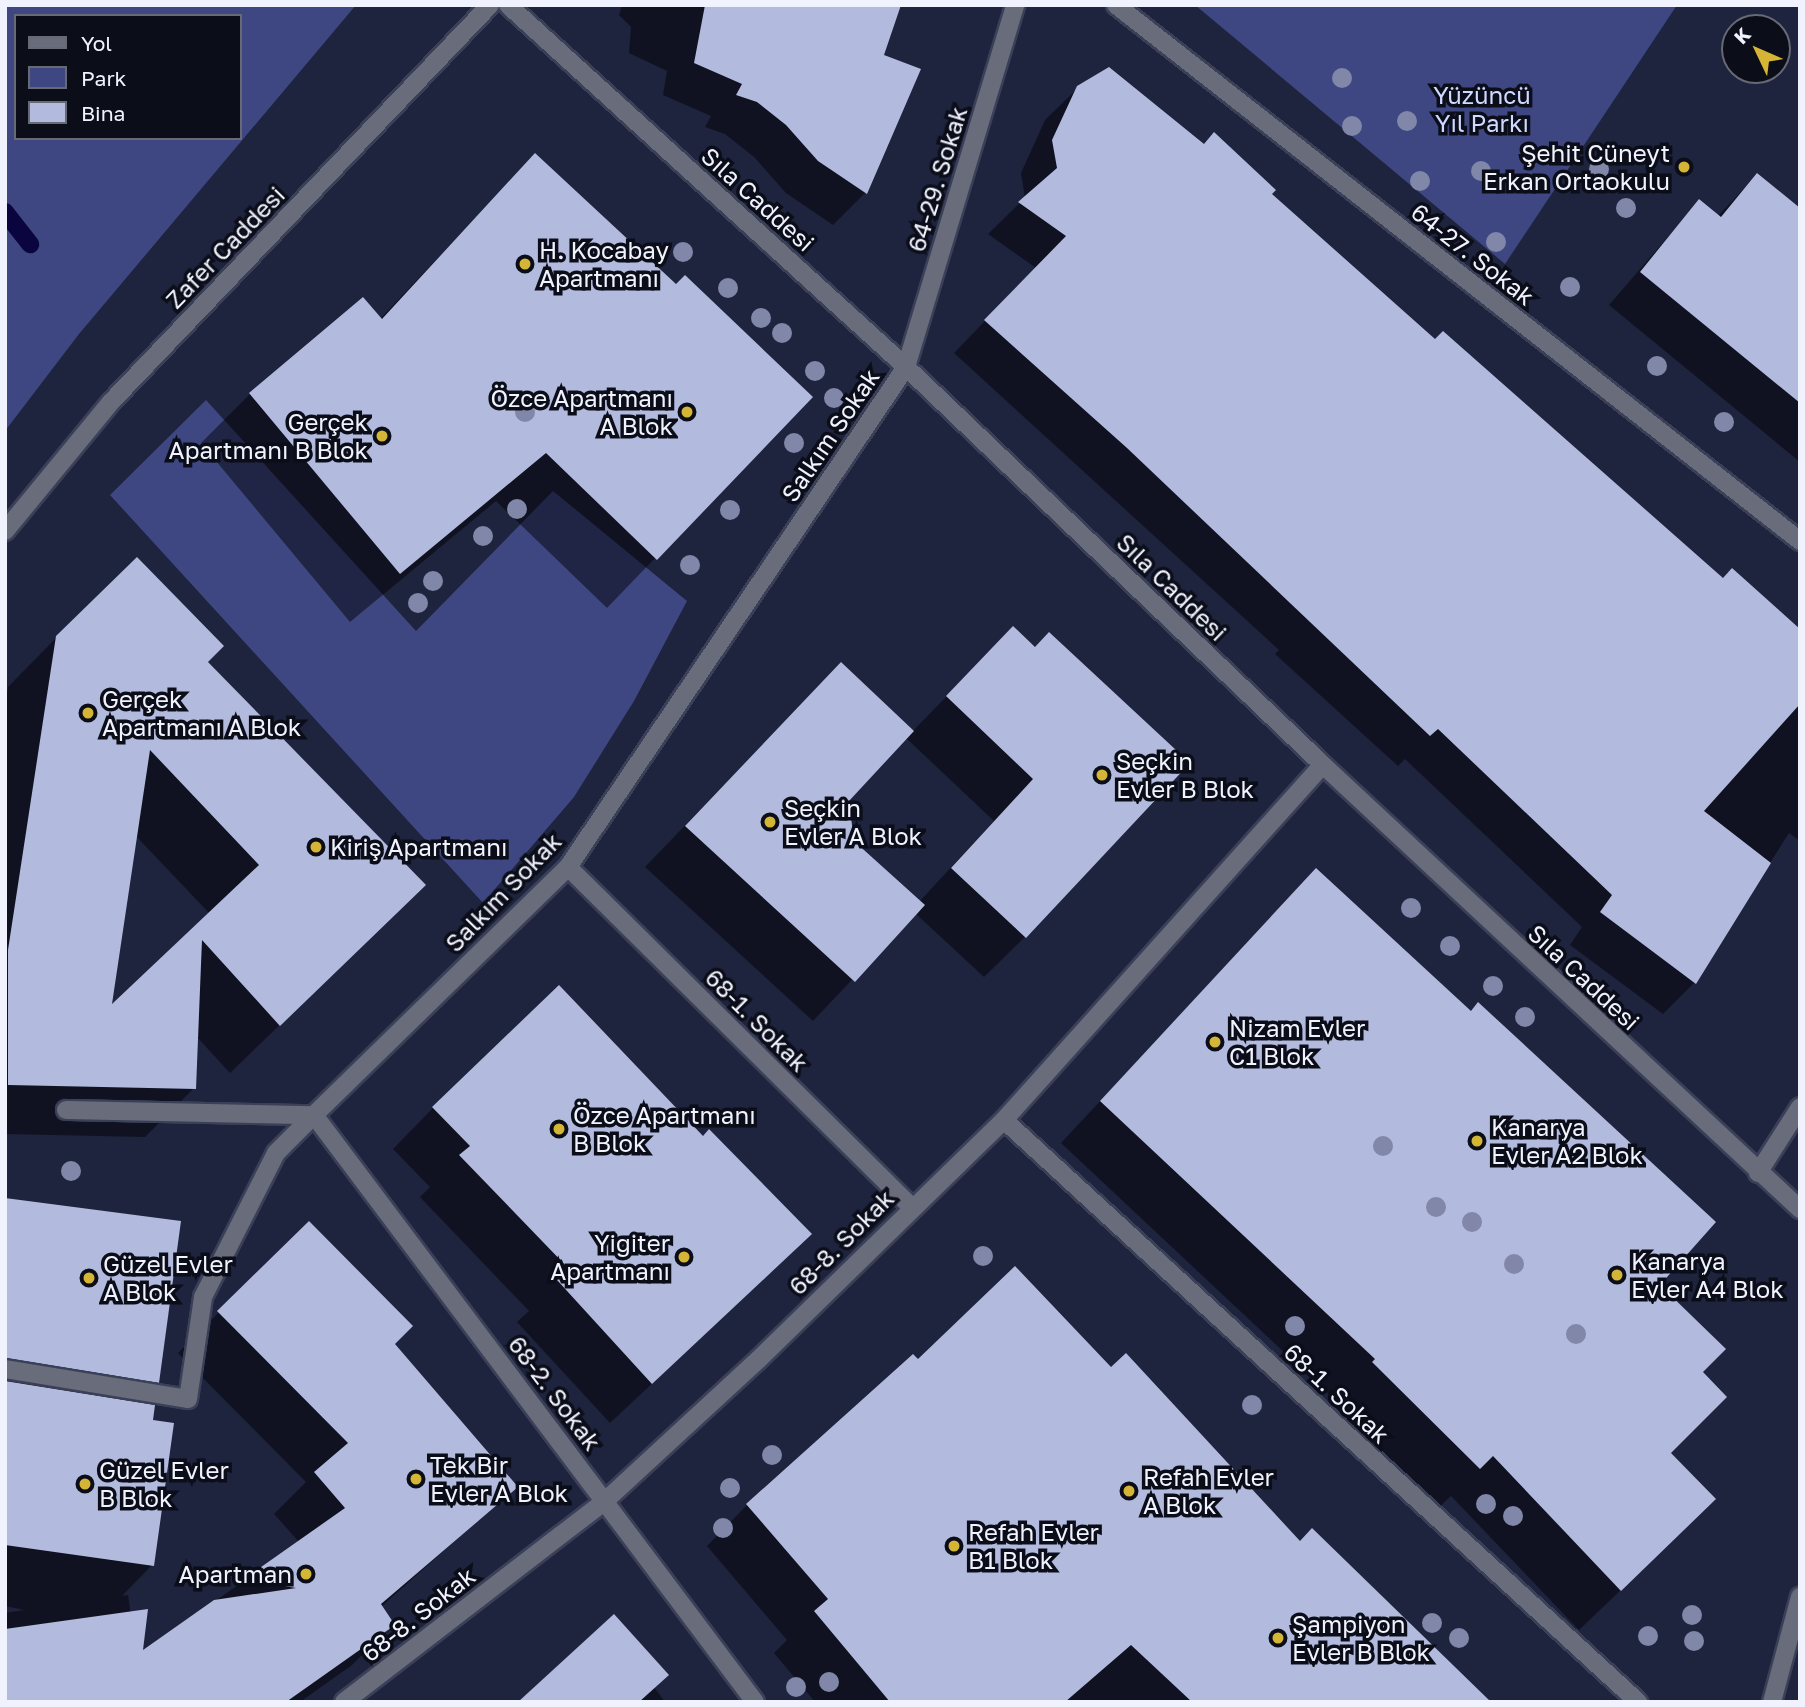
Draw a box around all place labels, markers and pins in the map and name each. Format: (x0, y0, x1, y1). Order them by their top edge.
place label: Şehit Cüneyt Erkan Ortaokulu (1483, 139, 1670, 195)
marker: Şehit Cüneyt Erkan Ortaokulu (1676, 159, 1692, 175)
place label: H. Kocabay Apartmanı (539, 236, 669, 292)
marker: H. Kocabay Apartmanı (517, 256, 533, 272)
place label: Özce Apartmanı A Blok (490, 384, 673, 440)
marker: Özce Apartmanı A Blok (679, 404, 695, 420)
place label: Gerçek Apartmanı B Blok (169, 408, 368, 464)
marker: Gerçek Apartmanı B Blok (374, 428, 390, 444)
place label: Gerçek Apartmanı A Blok (102, 685, 301, 741)
marker: Gerçek Apartmanı A Blok (80, 705, 96, 721)
place label: Seçkin Evler B Blok (1116, 747, 1254, 803)
marker: Seçkin Evler B Blok (1094, 767, 1110, 783)
place label: Seçkin Evler A Blok (784, 794, 922, 850)
marker: Seçkin Evler A Blok (762, 814, 778, 830)
place label: Kiriş Apartmanı (330, 833, 507, 861)
marker: Kiriş Apartmanı (308, 839, 324, 855)
place label: Nizam Evler C1 Blok (1229, 1014, 1365, 1070)
marker: Nizam Evler C1 Blok (1207, 1034, 1223, 1050)
place label: Özce Apartmanı B Blok (573, 1101, 756, 1157)
place label: Kanarya Evler A2 Blok (1491, 1113, 1643, 1169)
marker: Özce Apartmanı B Blok (551, 1121, 567, 1137)
marker: Kanarya Evler A2 Blok (1469, 1133, 1485, 1149)
place label: Yiğiter Apartmanı (550, 1229, 670, 1285)
place label: Kanarya Evler A4 Blok (1631, 1247, 1784, 1303)
marker: Yiğiter Apartmanı (676, 1249, 692, 1265)
place label: Güzel Evler A Blok (103, 1250, 233, 1306)
marker: Kanarya Evler A4 Blok (1609, 1267, 1625, 1283)
marker: Güzel Evler A Blok (81, 1270, 97, 1286)
place label: Tek Bir Evler A Blok (430, 1451, 568, 1507)
place label: Güzel Evler B Blok (99, 1456, 229, 1512)
place label: Refah Evler A Blok (1143, 1463, 1274, 1519)
marker: Tek Bir Evler A Blok (408, 1471, 424, 1487)
marker: Güzel Evler B Blok (77, 1476, 93, 1492)
marker: Refah Evler A Blok (1121, 1483, 1137, 1499)
place label: Refah Evler B1 Blok (968, 1518, 1099, 1574)
marker: Refah Evler B1 Blok (946, 1538, 962, 1554)
place label: Apartman (179, 1560, 292, 1588)
marker: Apartman (298, 1566, 314, 1582)
place label: Şampiyon Evler B Blok (1292, 1610, 1430, 1666)
marker: Şampiyon Evler B Blok (1270, 1630, 1286, 1646)

